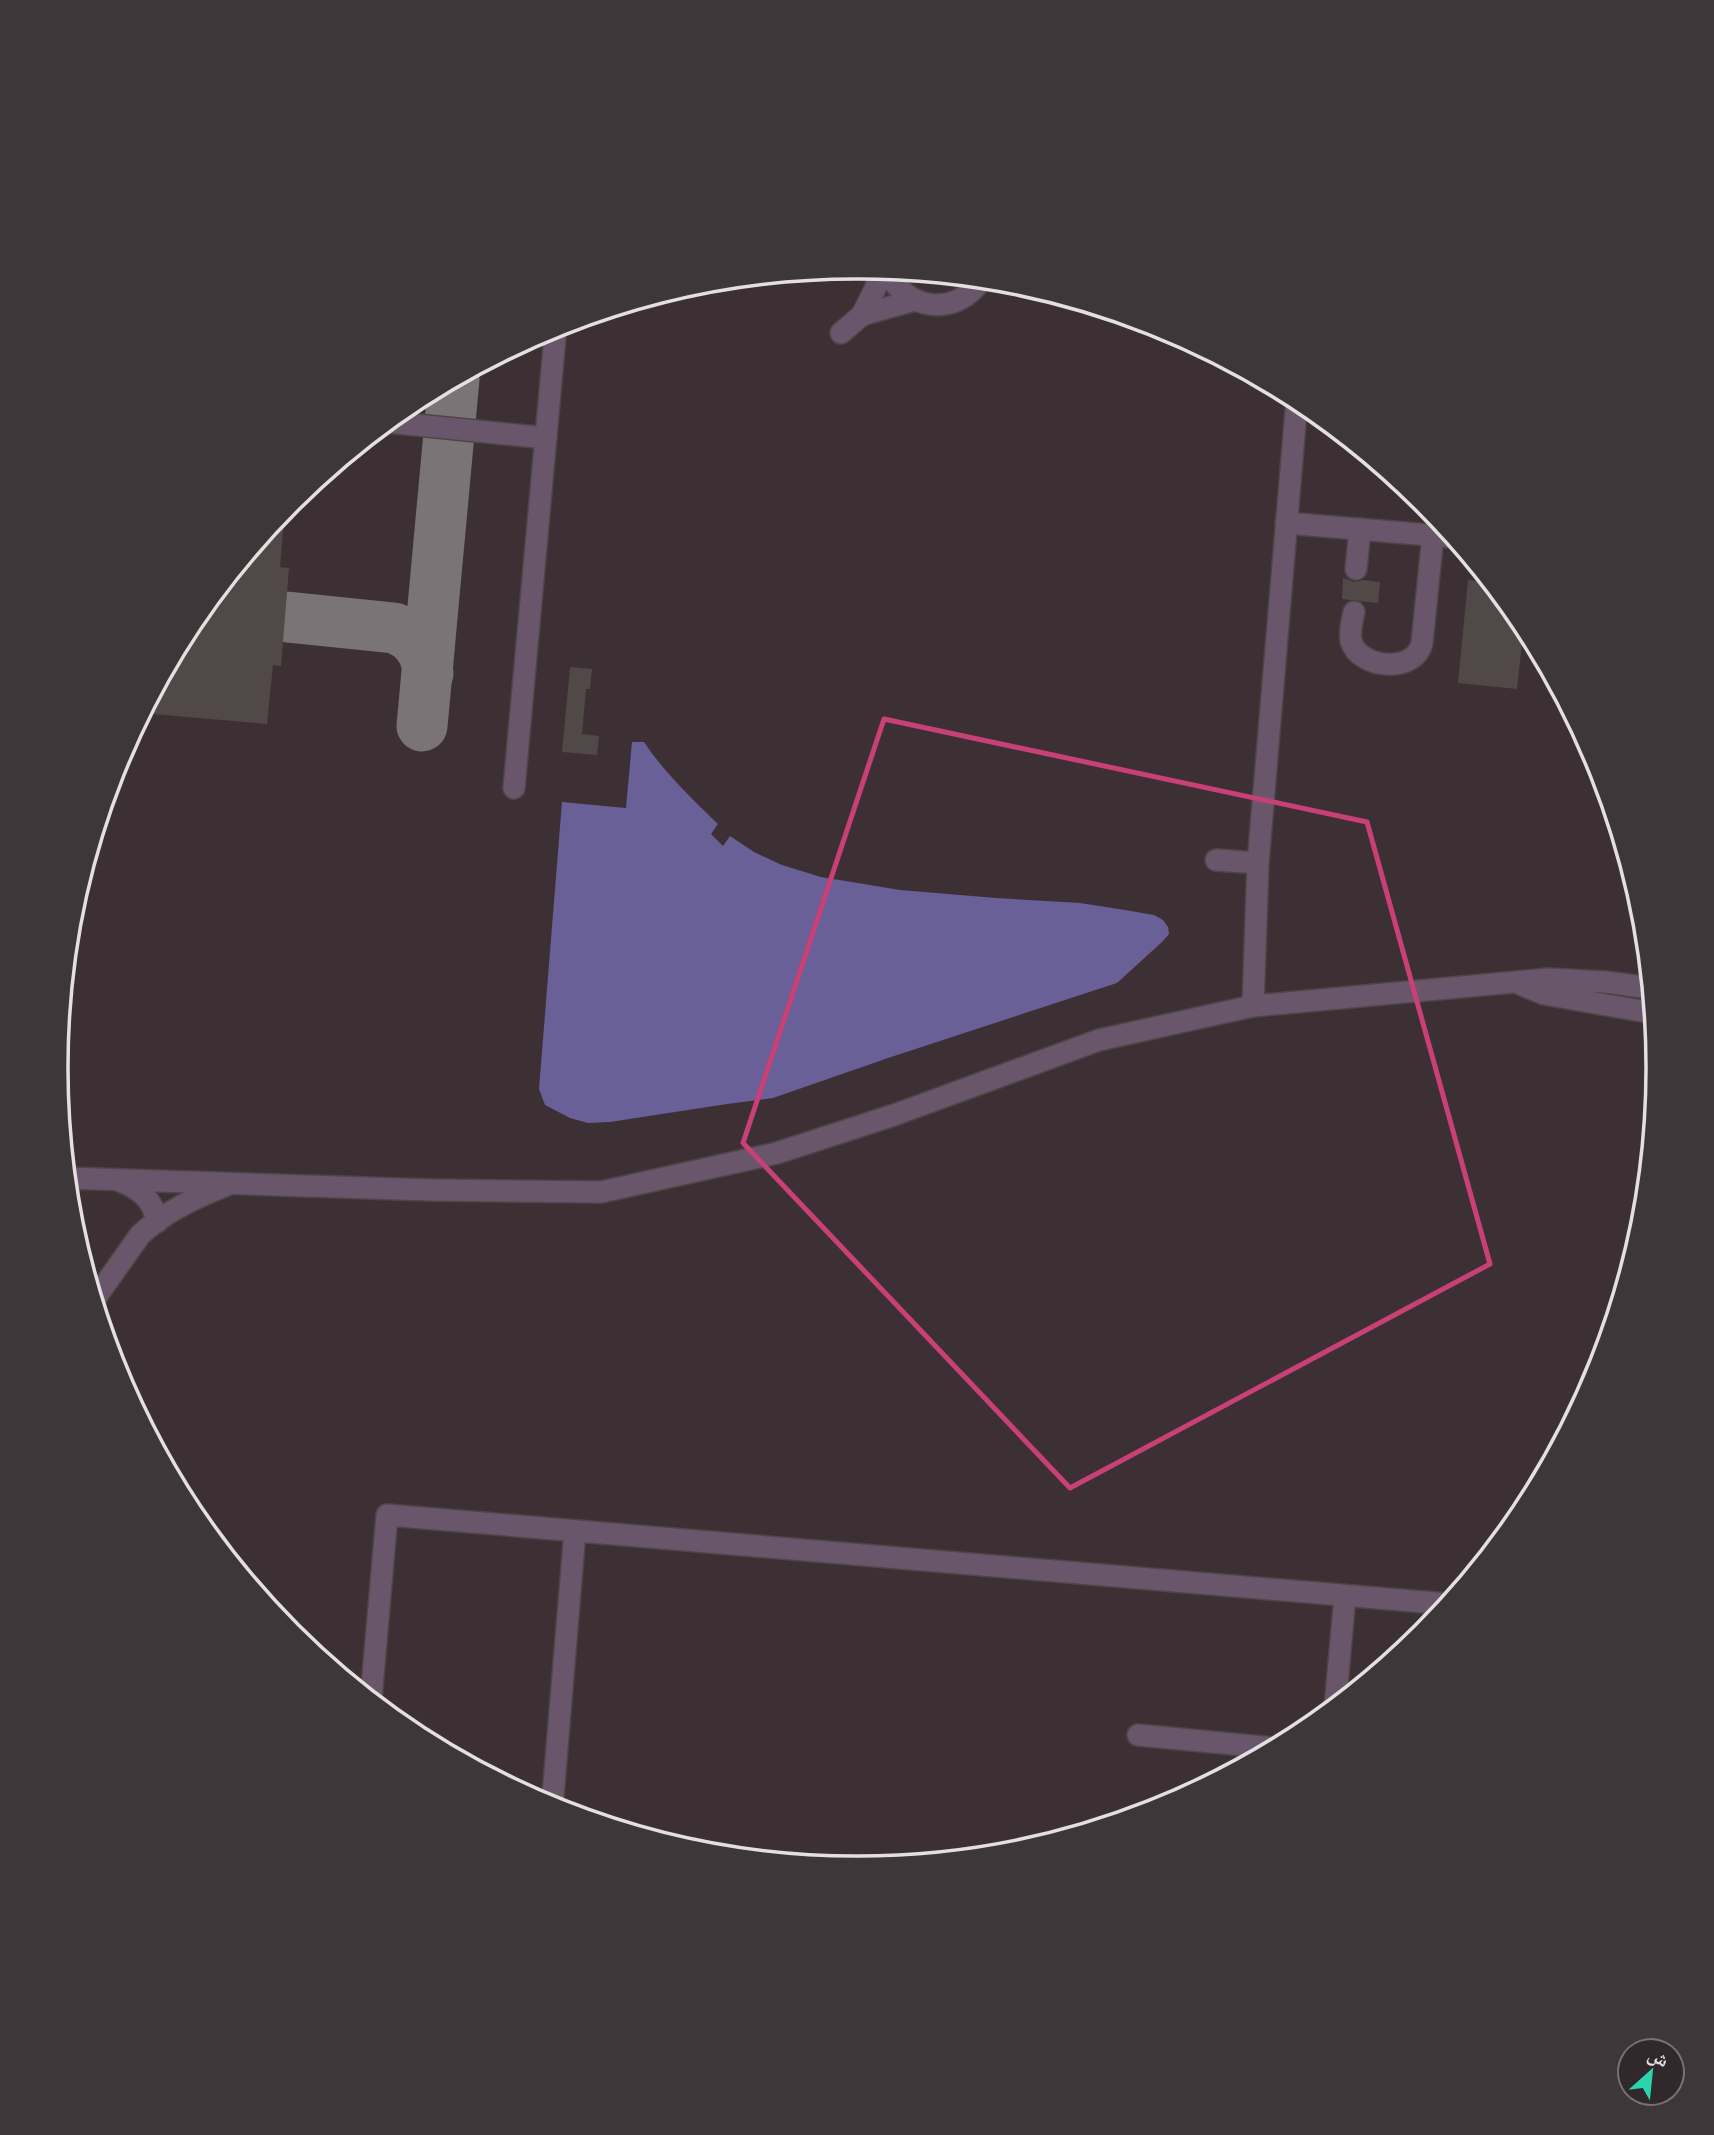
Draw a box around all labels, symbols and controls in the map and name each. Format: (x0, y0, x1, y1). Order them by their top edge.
north arrow (1616, 2037, 1686, 2107)
text: ش (1644, 2042, 1673, 2072)

